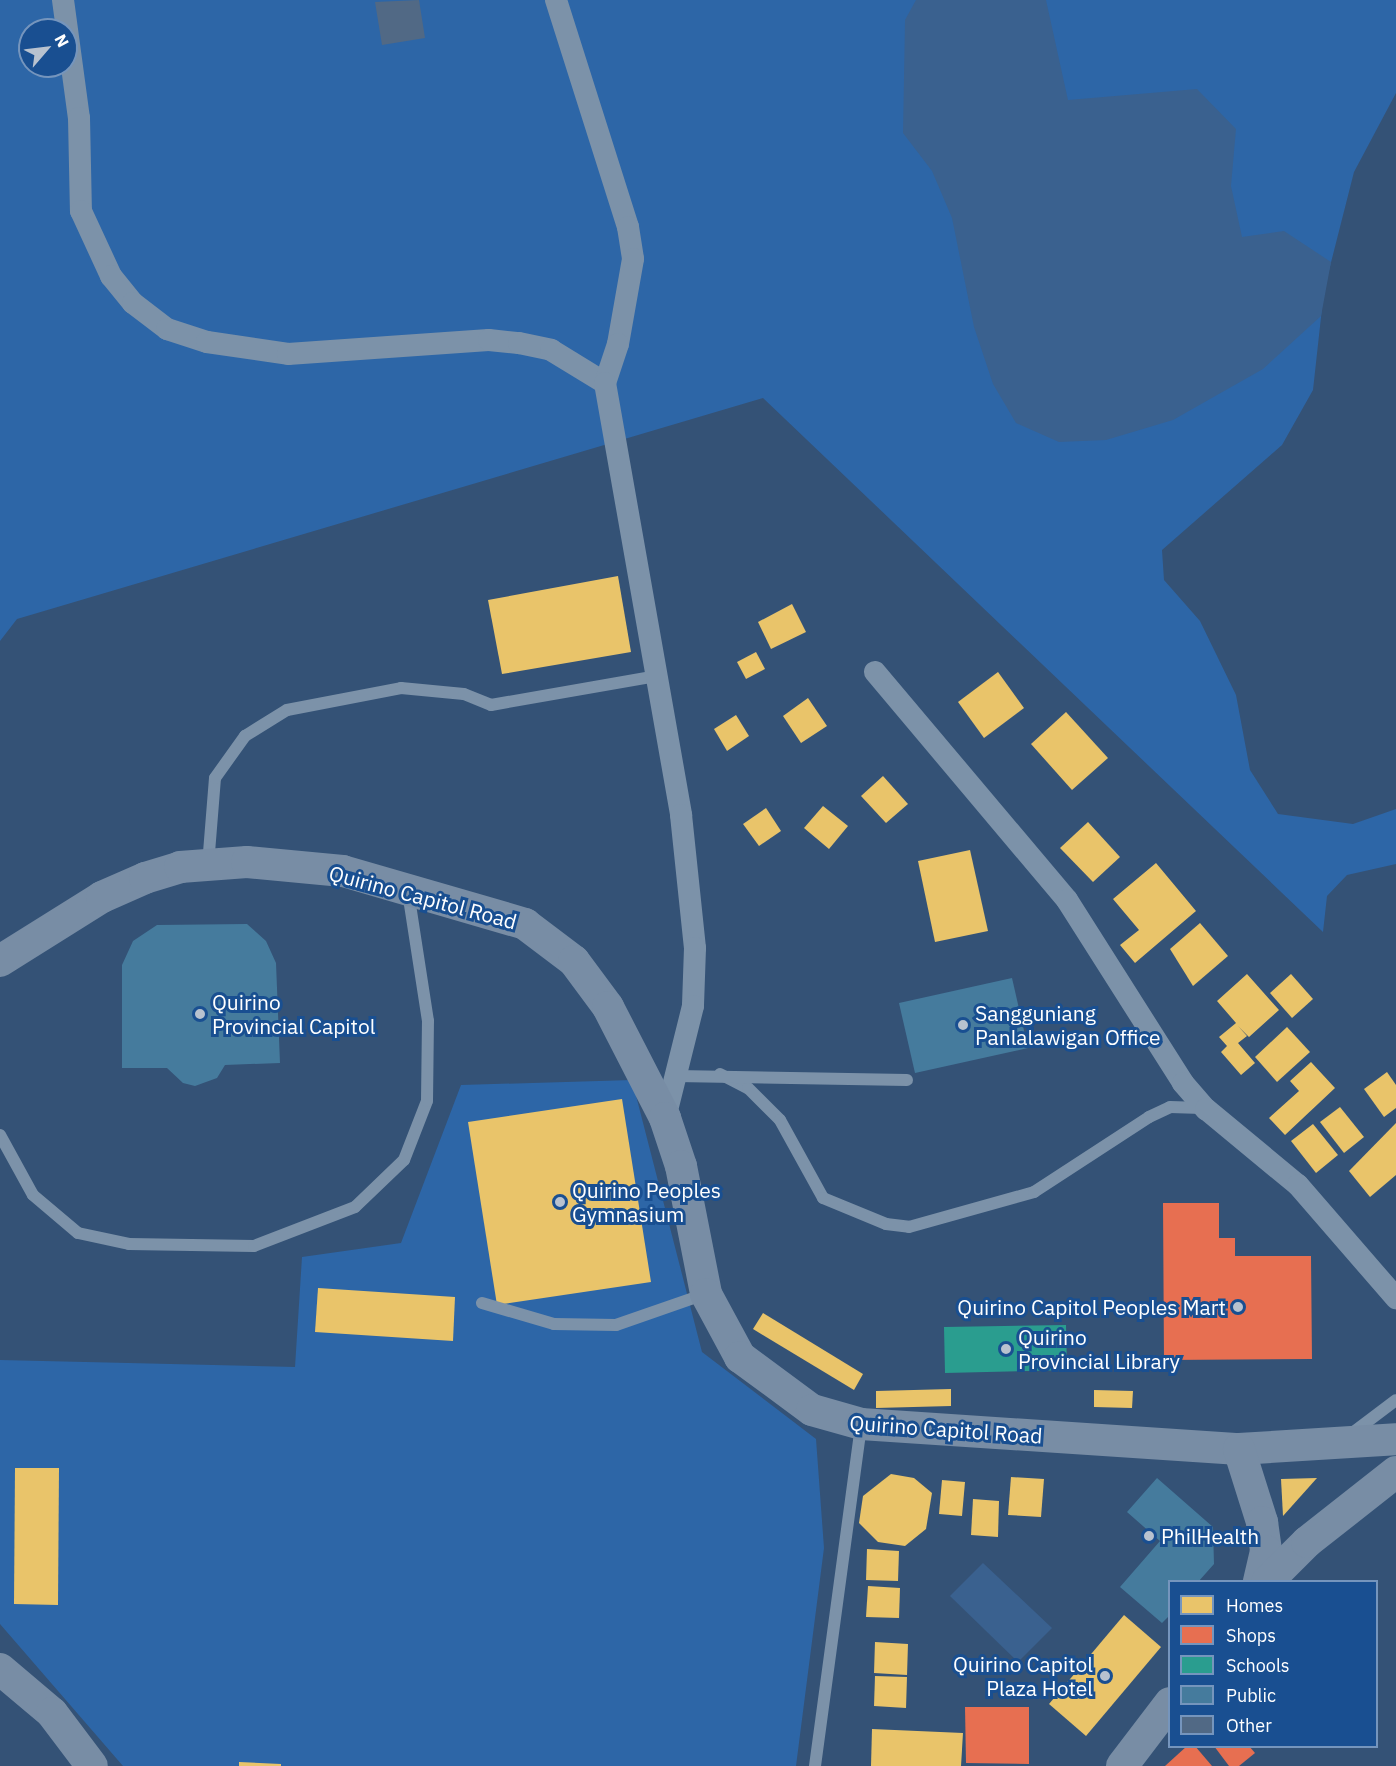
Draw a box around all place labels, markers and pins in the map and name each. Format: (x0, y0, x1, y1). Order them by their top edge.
place label: Quirino Provincial Capitol (212, 989, 375, 1039)
place label: Sangguniang Panlalawigan Office (975, 1000, 1160, 1050)
marker: Quirino Provincial Capitol (193, 1007, 207, 1021)
marker: Sangguniang Panlalawigan Office (956, 1018, 970, 1032)
place label: Quirino Peoples Gymnasium (572, 1177, 721, 1227)
marker: Quirino Peoples Gymnasium (553, 1195, 567, 1209)
place label: Quirino Capitol Peoples Mart (957, 1294, 1226, 1320)
marker: Quirino Capitol Peoples Mart (1231, 1300, 1245, 1314)
place label: Quirino Provincial Library (1018, 1324, 1180, 1374)
marker: Quirino Provincial Library (999, 1342, 1013, 1356)
place label: PhilHealth (1161, 1523, 1259, 1549)
marker: PhilHealth (1142, 1529, 1156, 1543)
place label: Quirino Capitol Plaza Hotel (953, 1651, 1093, 1701)
marker: Quirino Capitol Plaza Hotel (1098, 1669, 1112, 1683)

